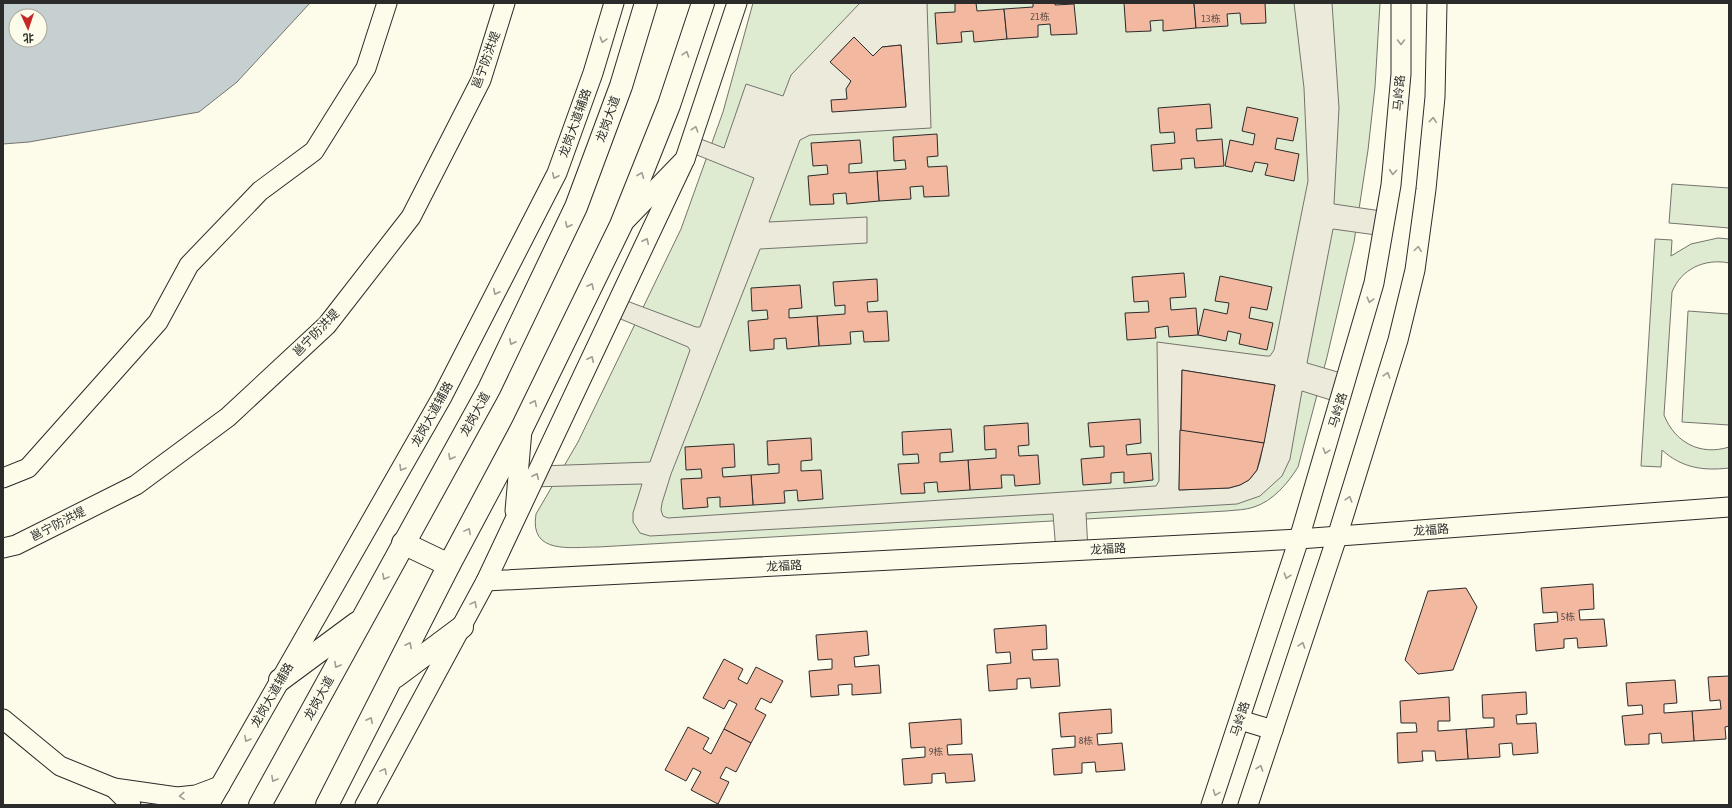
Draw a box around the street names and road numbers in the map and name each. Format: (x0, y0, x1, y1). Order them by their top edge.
street label: 邕宁防洪堤 (469, 29, 503, 91)
street label: 马岭路 (1391, 75, 1407, 111)
street label: 龙岗大道辅路 (556, 87, 594, 159)
street label: 龙岗大道 (593, 94, 623, 144)
street label: 邕宁防洪堤 (290, 307, 342, 359)
street label: 龙岗大道辅路 (408, 379, 456, 449)
street label: 龙岗大道 (457, 390, 493, 438)
street label: 马岭路 (1326, 391, 1350, 429)
street label: 邕宁防洪堤 (28, 504, 88, 544)
street label: 龙福路 (1413, 522, 1449, 538)
street label: 龙福路 (1090, 541, 1126, 557)
street label: 龙福路 (766, 558, 802, 574)
street label: 龙岗大道辅路 (248, 660, 296, 730)
street label: 龙岗大道 (301, 674, 337, 722)
street label: 马岭路 (1228, 700, 1252, 738)

